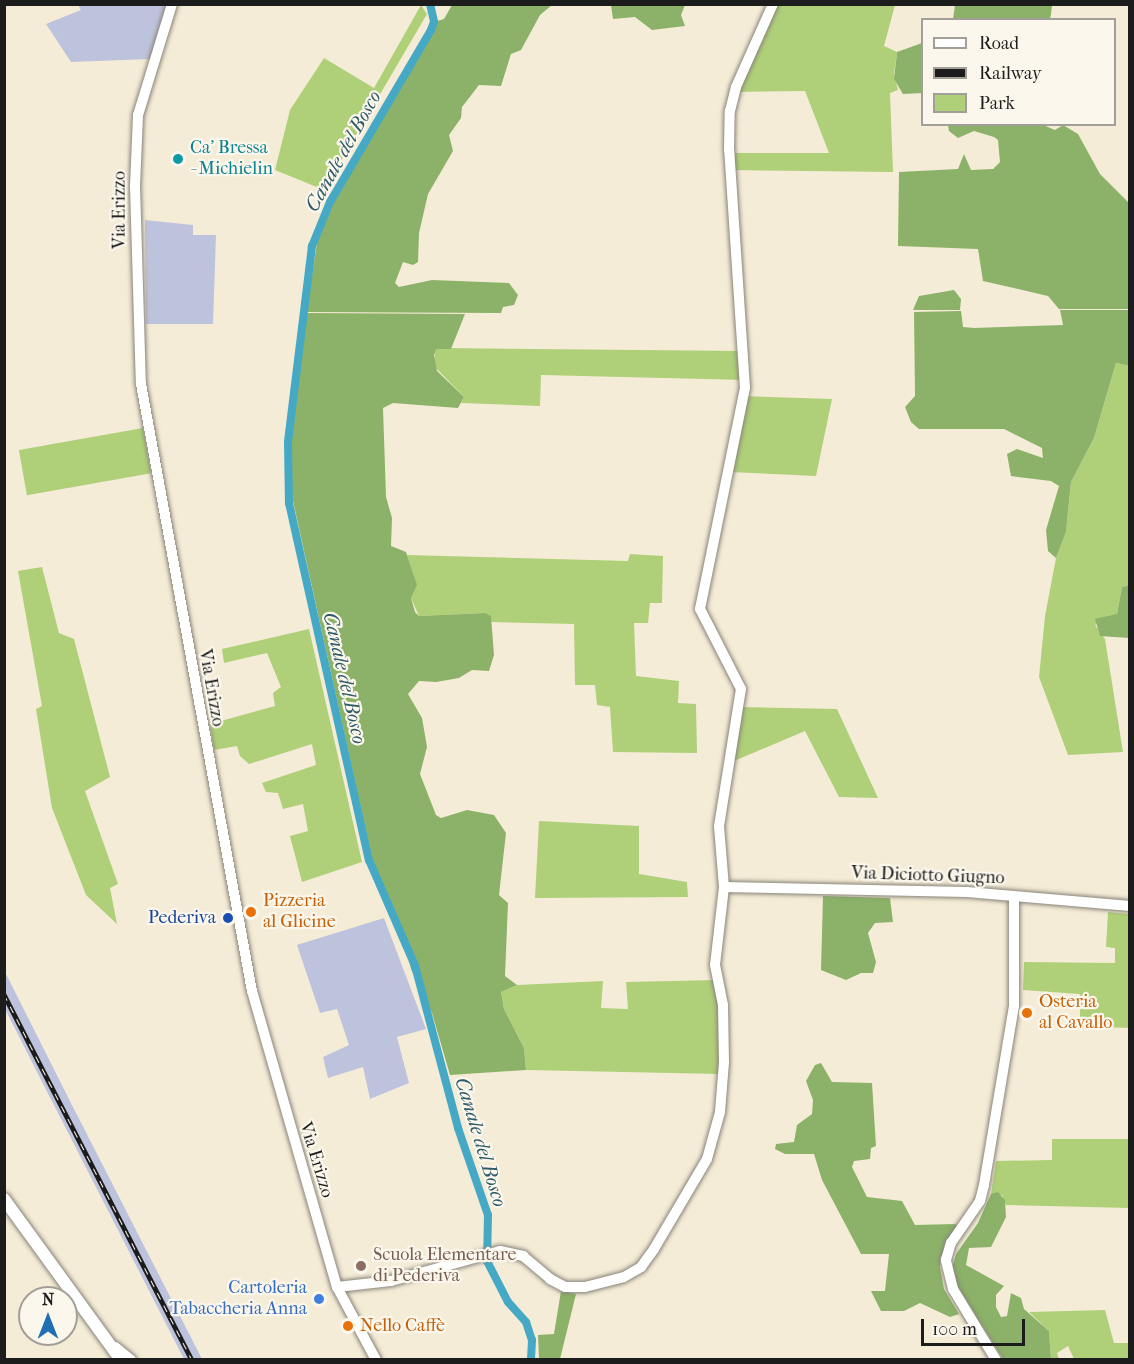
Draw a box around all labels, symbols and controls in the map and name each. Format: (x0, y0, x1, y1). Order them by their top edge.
legend (921, 18, 1116, 126)
text: Road (979, 33, 1019, 54)
text: Railway (979, 63, 1042, 84)
water label: Canale del Bosco (300, 86, 386, 216)
text: Park (979, 93, 1015, 114)
place label: Ca' Bressa - Michielin (190, 138, 273, 180)
marker: Ca' Bressa - Michielin (171, 152, 185, 166)
street label: Via Erizzo (109, 171, 131, 249)
water label: Canale del Bosco (318, 610, 372, 746)
street label: Via Erizzo (194, 648, 228, 728)
street label: Via Diciotto Giugno (851, 863, 1005, 889)
place label: Pizzeria al Glicine (263, 891, 336, 934)
marker: Pizzeria al Glicine (244, 905, 258, 919)
place label: Pederiva (148, 907, 216, 929)
marker: Pederiva (221, 911, 235, 925)
place label: Osteria al Cavallo (1039, 992, 1112, 1034)
marker: Osteria al Cavallo (1020, 1006, 1034, 1020)
water label: Canale del Bosco (450, 1074, 512, 1210)
street label: Via Erizzo (294, 1119, 338, 1201)
place label: Scuola Elementare di Pederiva (373, 1245, 517, 1288)
marker: Scuola Elementare di Pederiva (354, 1259, 368, 1273)
place label: Cartoleria Tabaccheria Anna (170, 1278, 307, 1320)
north arrow (18, 1286, 78, 1346)
text: N (42, 1290, 54, 1309)
marker: Cartoleria Tabaccheria Anna (312, 1292, 326, 1306)
scale bar (924, 1307, 1028, 1345)
place label: Nello Caffè (360, 1315, 445, 1337)
marker: Nello Caffè (341, 1319, 355, 1333)
text: 100 m (932, 1319, 977, 1340)

